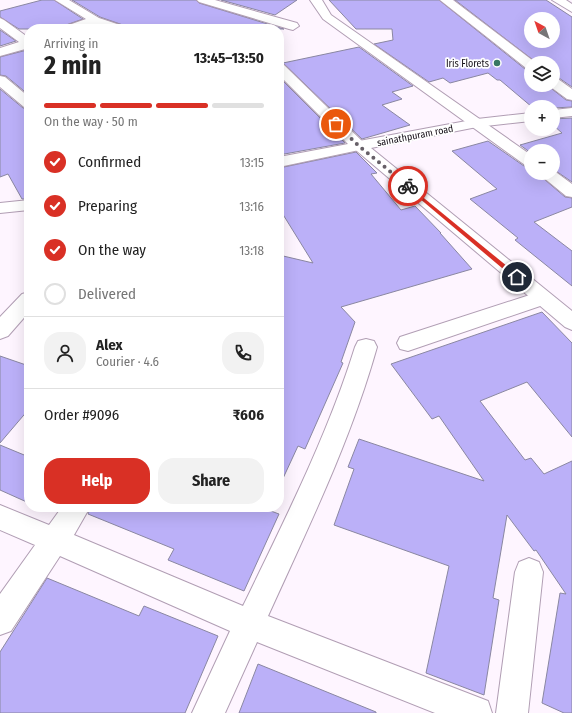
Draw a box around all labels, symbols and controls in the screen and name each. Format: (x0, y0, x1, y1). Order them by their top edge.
north arrow (524, 12, 560, 48)
map controls (524, 12, 560, 180)
text: Arriving in (44, 36, 98, 51)
text: 13:45–13:50 (194, 49, 264, 67)
text: 2 min (44, 50, 102, 81)
button: layers (524, 56, 560, 92)
place label: Iris Florets (446, 58, 489, 70)
marker: Iris Florets (492, 58, 502, 68)
button: + (524, 100, 560, 136)
pin (319, 107, 353, 141)
icon: bag (325, 113, 347, 135)
text: On the way · 50 m (44, 114, 138, 129)
street label: sainathpuram road (376, 123, 454, 149)
button: − (524, 144, 560, 180)
icon: check (44, 151, 66, 173)
text: Confirmed (78, 153, 141, 171)
text: 13:15 (240, 155, 264, 170)
courier (388, 166, 428, 206)
icon: bike (397, 175, 419, 197)
icon: check (44, 195, 66, 217)
text: Preparing (78, 197, 137, 215)
text: 13:16 (239, 199, 264, 214)
icon: check (44, 239, 66, 261)
text: On the way (78, 241, 146, 259)
text: 13:18 (239, 243, 264, 258)
pin (500, 260, 534, 294)
icon: home (506, 266, 528, 288)
text: Delivered (78, 285, 136, 303)
button: person (44, 332, 86, 374)
button: phone (222, 332, 264, 374)
text: Alex (96, 336, 123, 354)
text: Courier · 4.6 (96, 354, 159, 369)
text: Order #9096 (44, 406, 119, 424)
text: ₹606 (233, 406, 264, 424)
button: Help (44, 458, 150, 504)
button: Share (158, 458, 264, 504)

